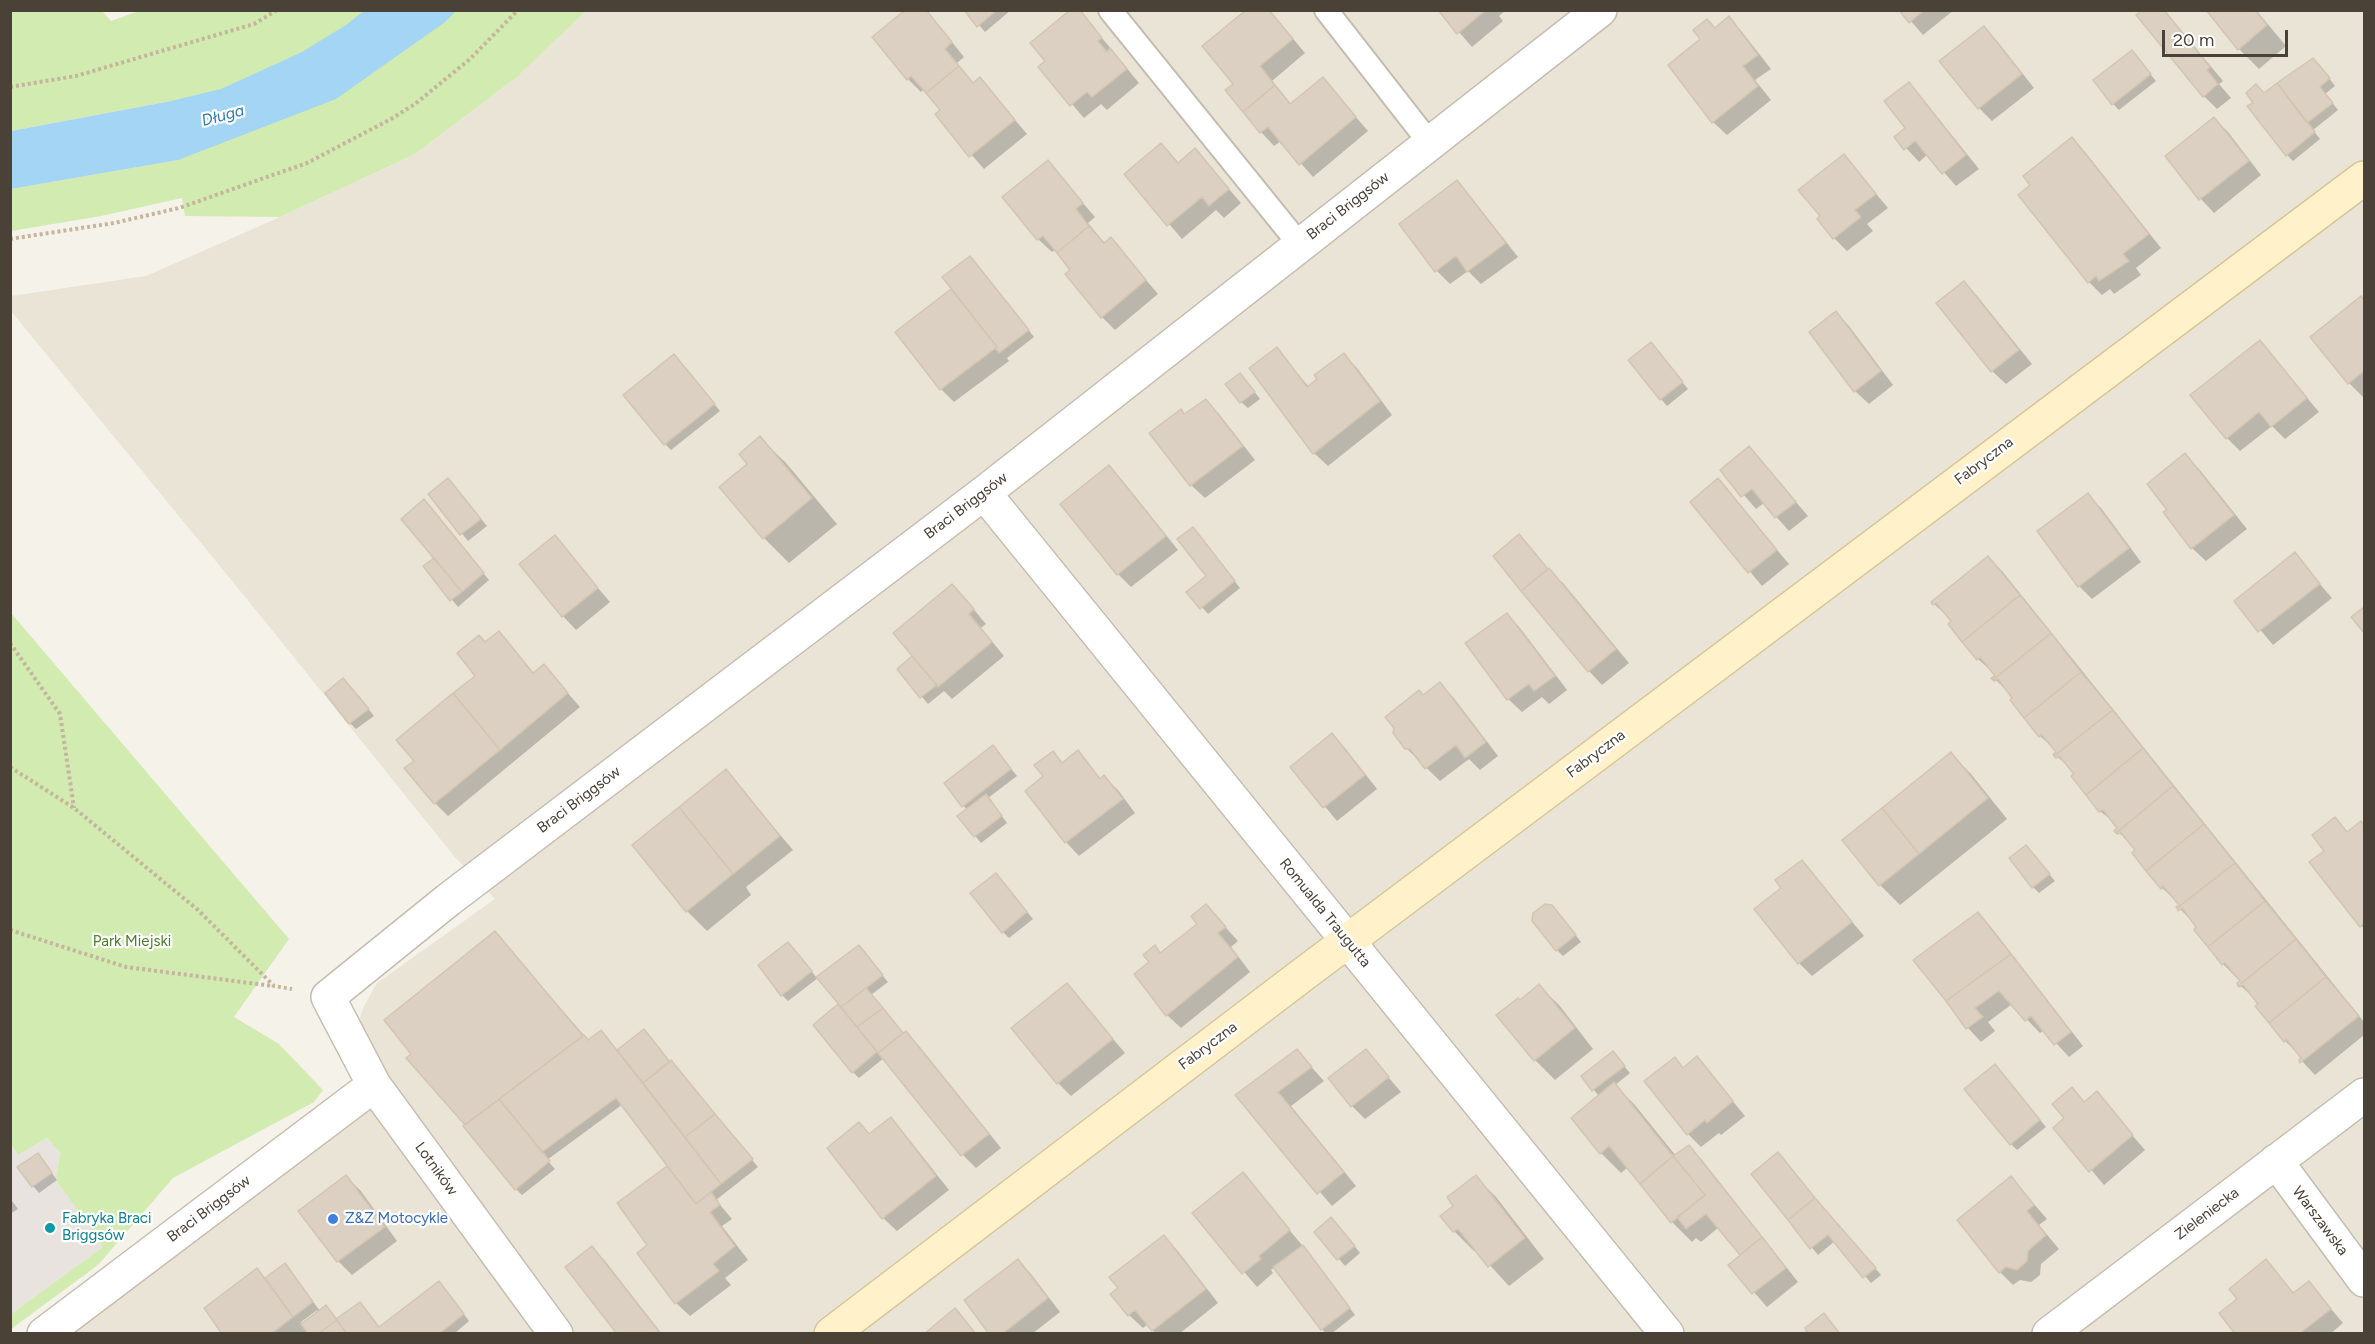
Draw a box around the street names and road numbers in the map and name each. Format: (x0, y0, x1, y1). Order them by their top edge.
street label: Braci Briggsów (1303, 168, 1393, 244)
street label: Fabryczna (1951, 433, 2017, 489)
street label: Braci Briggsów (921, 469, 1011, 543)
street label: Fabryczna (1563, 726, 1629, 782)
street label: Braci Briggsów (534, 763, 624, 837)
street label: Romualda Traugutta (1275, 855, 1375, 971)
street label: Fabryczna (1175, 1018, 1241, 1074)
street label: Lotników (411, 1139, 461, 1199)
street label: Braci Briggsów (164, 1172, 254, 1246)
street label: Warszawska (2288, 1183, 2352, 1259)
street label: Zieleniecka (2171, 1184, 2243, 1244)

